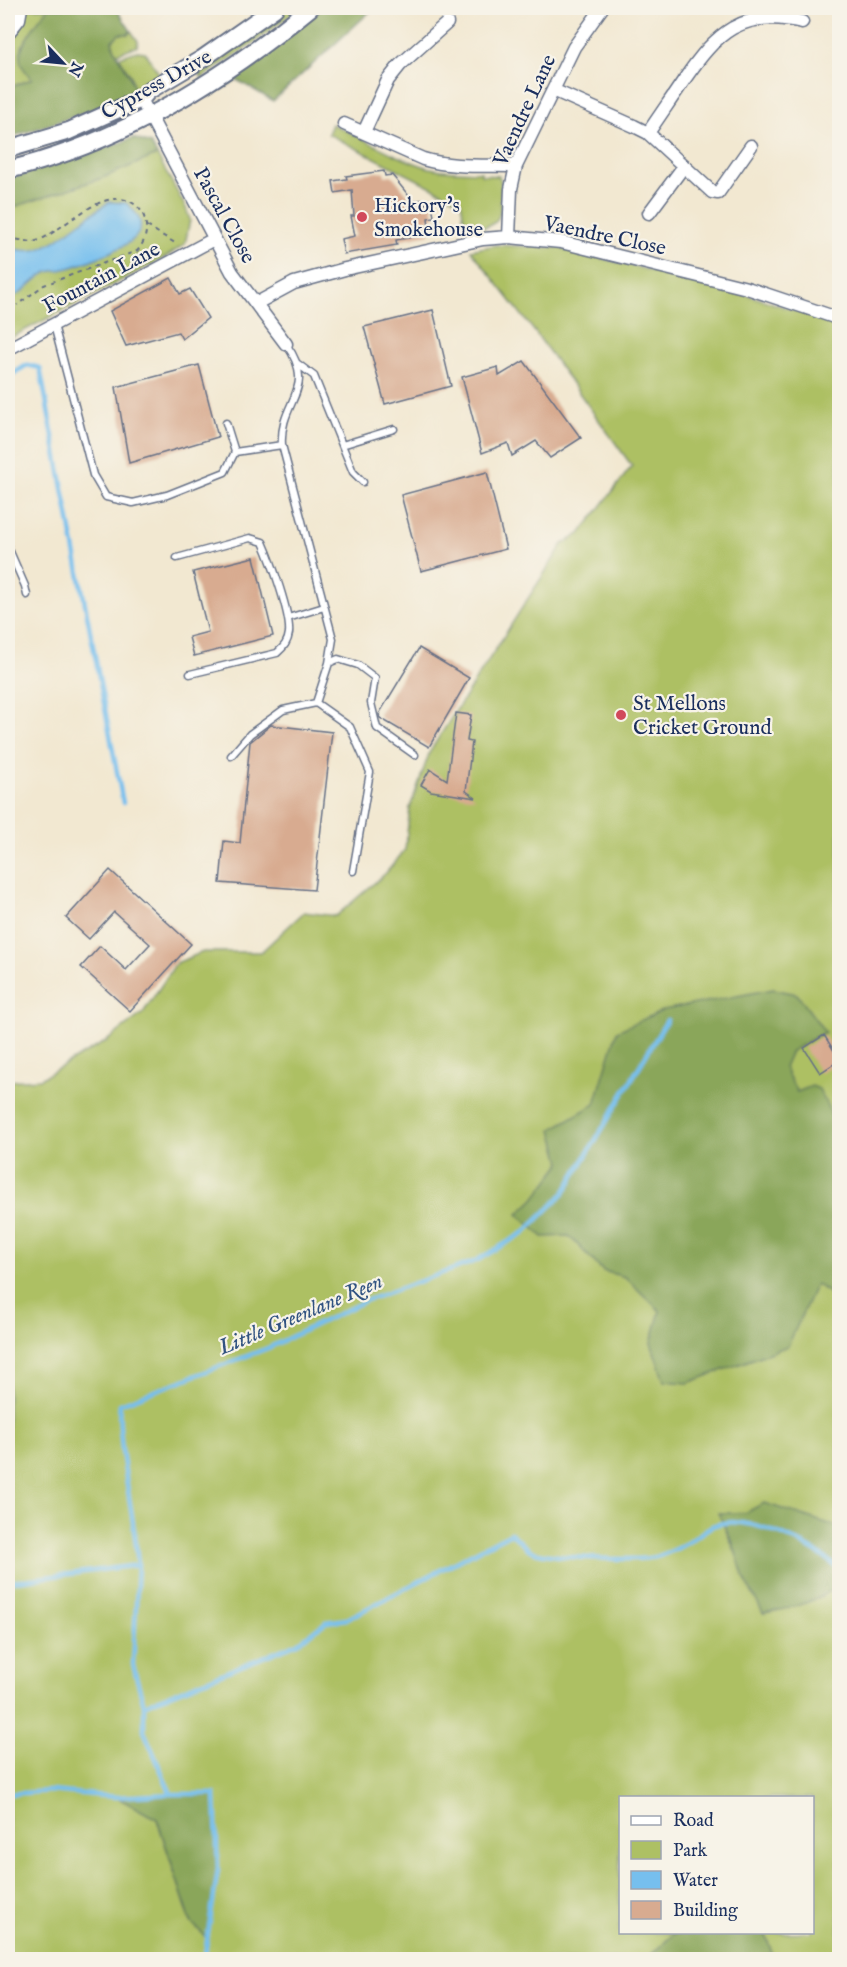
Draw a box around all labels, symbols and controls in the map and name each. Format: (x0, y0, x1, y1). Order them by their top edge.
north arrow (33, 33, 93, 93)
street label: Cypress Drive (97, 44, 217, 127)
street label: Vaendre Lane (487, 50, 563, 172)
text: N (63, 57, 87, 79)
street label: Pascal Close (186, 163, 261, 269)
place label: Hickory's Smokehouse (374, 193, 483, 244)
marker: Hickory's Smokehouse (355, 210, 369, 224)
street label: Vaendre Close (540, 210, 669, 263)
street label: Fountain Lane (38, 236, 165, 321)
place label: St Mellons Cricket Ground (633, 691, 772, 742)
marker: St Mellons Cricket Ground (614, 708, 628, 722)
water label: Little Greenlane Reen (213, 1268, 387, 1362)
legend (619, 1796, 814, 1934)
text: Road (673, 1810, 714, 1833)
text: Park (673, 1840, 708, 1863)
text: Water (673, 1870, 718, 1893)
text: Building (673, 1900, 738, 1923)

